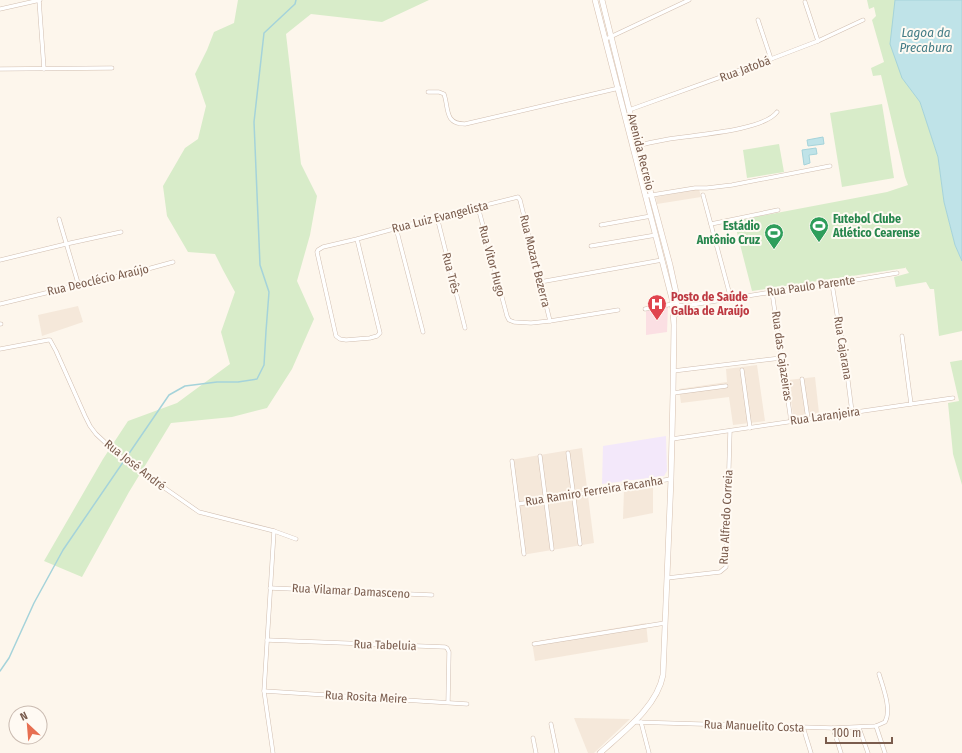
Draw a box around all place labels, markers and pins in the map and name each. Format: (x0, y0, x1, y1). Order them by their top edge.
place label: Futebol Clube Atlético Cearense (832, 212, 920, 240)
sports icon: Futebol Clube Atlético Cearense (808, 215, 830, 243)
place label: Estádio Antônio Cruz (696, 219, 761, 247)
sports icon: Estádio Antônio Cruz (763, 222, 785, 250)
place label: Posto de Saúde Galba de Araújo (671, 290, 750, 318)
hospital icon: Posto de Saúde Galba de Araújo (646, 293, 668, 321)

